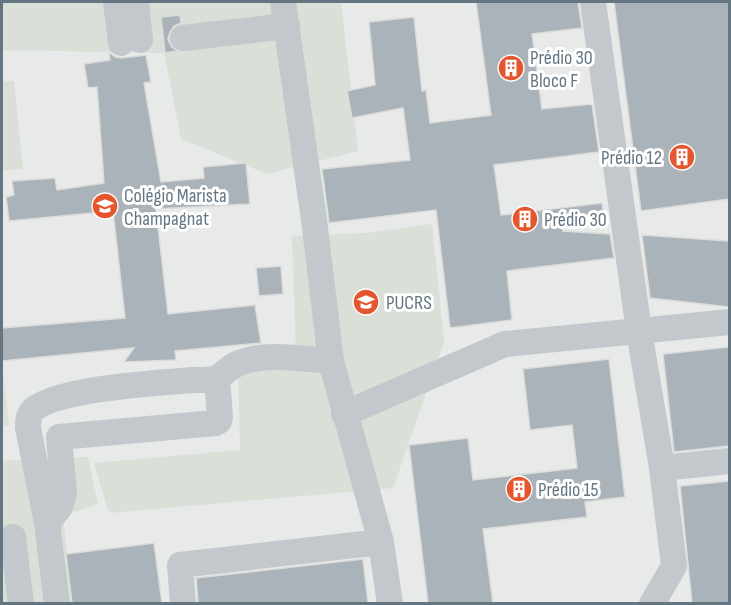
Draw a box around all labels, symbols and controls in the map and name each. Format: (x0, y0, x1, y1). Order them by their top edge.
place label: Prédio 30 Bloco F (530, 46, 593, 93)
building icon: Prédio 30 Bloco F (496, 53, 526, 83)
building icon: Prédio 12 (667, 142, 697, 172)
place label: Prédio 12 (601, 146, 662, 170)
place label: Colégio Marista Champagnat (124, 184, 227, 231)
school or university icon: Colégio Marista Champagnat (90, 191, 120, 221)
building icon: Prédio 30 (510, 204, 540, 234)
place label: Prédio 30 (544, 208, 607, 232)
school or university icon: PUCRS (351, 287, 381, 317)
place label: PUCRS (386, 291, 432, 315)
building icon: Prédio 15 (504, 474, 534, 504)
place label: Prédio 15 (538, 478, 598, 502)

